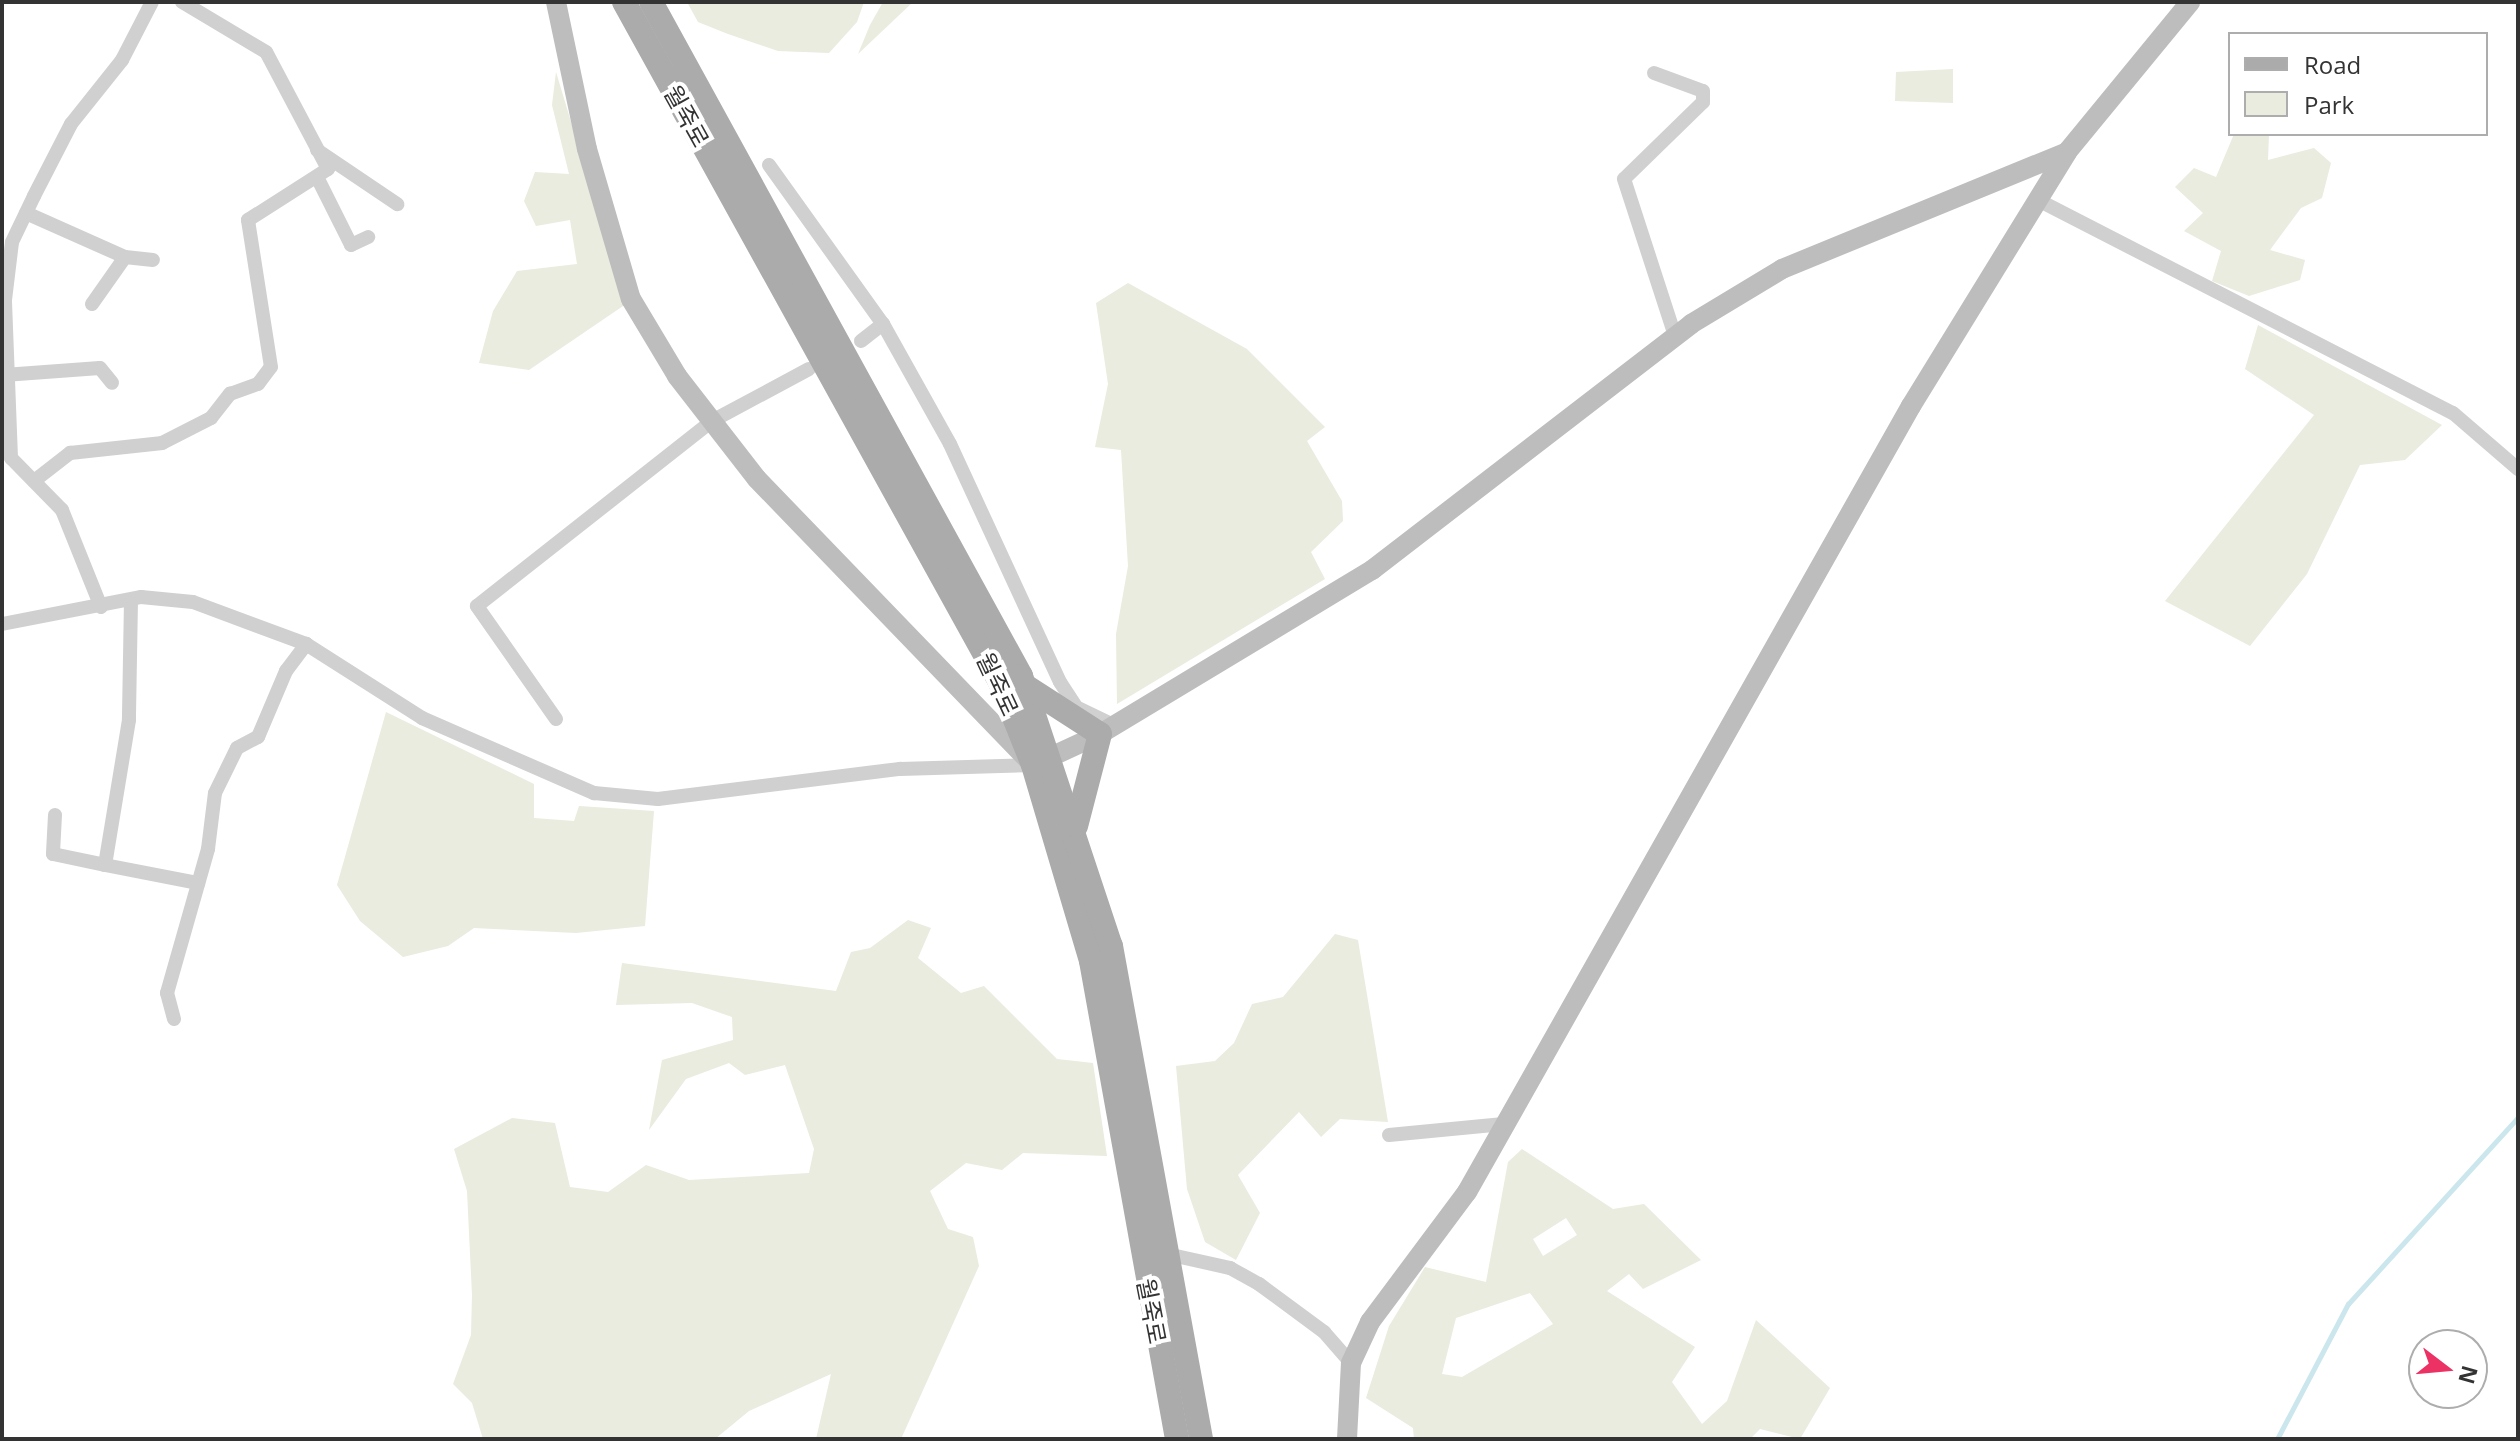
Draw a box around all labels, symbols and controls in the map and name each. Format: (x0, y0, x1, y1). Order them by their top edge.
legend (2228, 32, 2488, 136)
text: Road (2304, 48, 2361, 81)
street label: 월죽로 (658, 80, 716, 152)
text: Park (2304, 88, 2354, 121)
street label: 월죽로 (971, 648, 1025, 720)
street label: 월죽로 (1132, 1276, 1172, 1346)
north arrow (2408, 1329, 2488, 1409)
text: N (2452, 1362, 2486, 1388)

